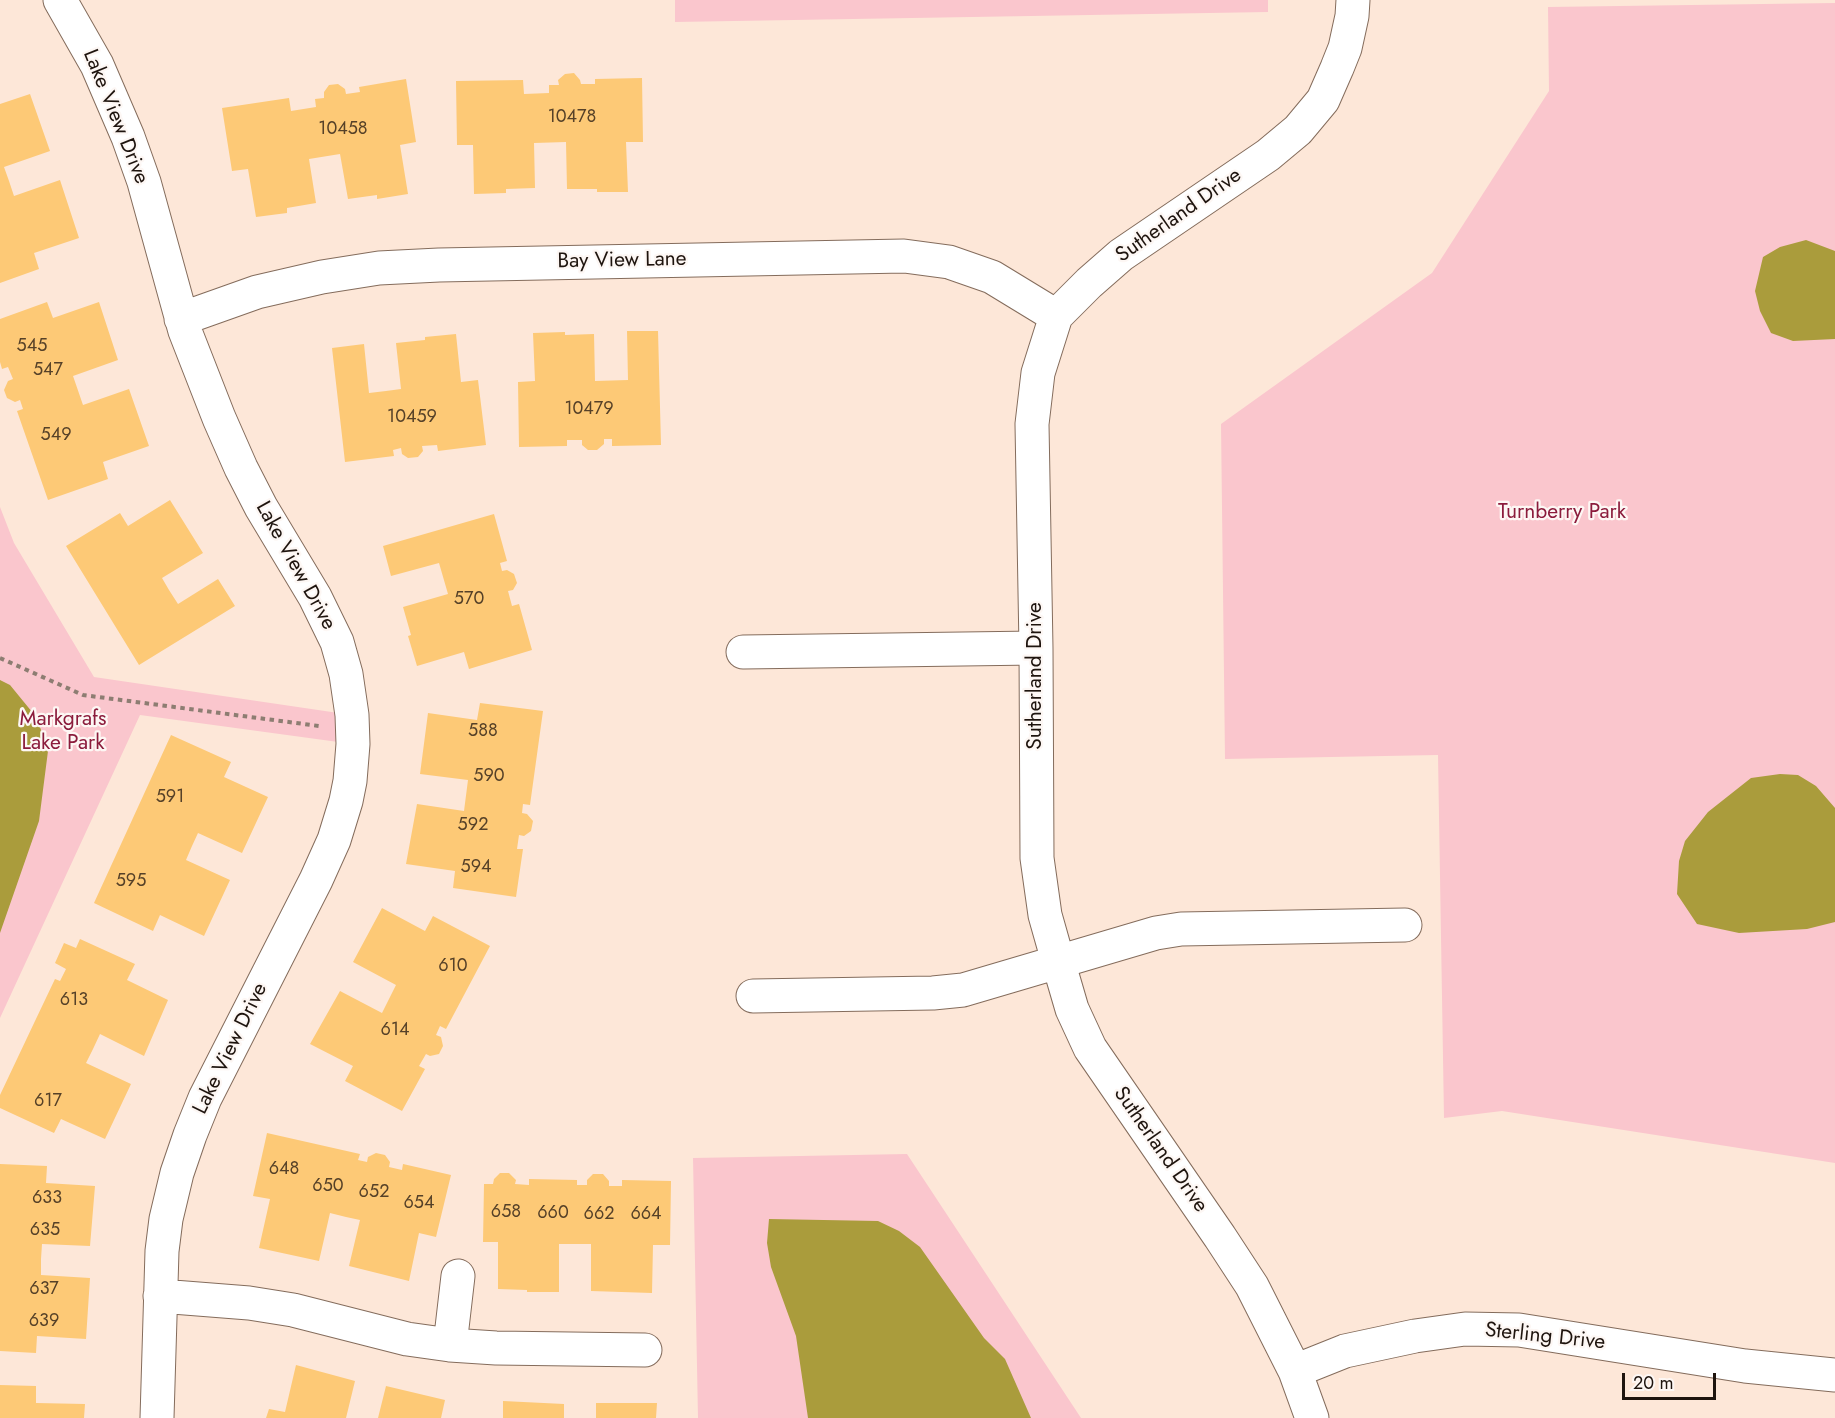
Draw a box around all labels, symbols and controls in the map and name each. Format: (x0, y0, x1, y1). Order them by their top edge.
street label: Lake View Drive (77, 46, 153, 188)
house number: 10478 (548, 107, 596, 129)
house number: 10458 (318, 119, 368, 141)
street label: Sutherland Drive (1111, 163, 1247, 269)
street label: Bay View Lane (557, 247, 687, 275)
house number: 545 (17, 336, 47, 358)
house number: 547 (33, 360, 63, 382)
house number: 10479 (564, 399, 614, 421)
house number: 10459 (387, 407, 437, 429)
house number: 549 (40, 425, 72, 447)
street label: Lake View Drive (249, 497, 341, 635)
park label: Turnberry Park (1498, 500, 1626, 526)
house number: 570 (454, 589, 484, 611)
street label: Sutherland Drive (1023, 602, 1049, 750)
park label: Markgrafs Lake Park (20, 707, 106, 757)
house number: 588 (468, 721, 498, 743)
house number: 590 (473, 766, 505, 788)
house number: 591 (156, 787, 184, 809)
house number: 592 (458, 815, 488, 837)
house number: 594 (460, 857, 492, 879)
house number: 595 (116, 871, 146, 893)
house number: 610 (438, 956, 468, 978)
street label: Lake View Drive (188, 979, 274, 1119)
house number: 613 (60, 990, 88, 1012)
house number: 614 (381, 1020, 409, 1042)
street label: Sutherland Drive (1107, 1082, 1213, 1218)
house number: 617 (34, 1091, 62, 1113)
house number: 648 (269, 1159, 299, 1181)
house number: 650 (312, 1176, 344, 1198)
house number: 652 (359, 1182, 389, 1204)
house number: 633 (32, 1188, 62, 1210)
house number: 654 (403, 1193, 435, 1215)
house number: 658 (491, 1202, 521, 1224)
house number: 660 (537, 1203, 569, 1225)
house number: 662 (584, 1204, 614, 1226)
house number: 664 (630, 1204, 662, 1226)
house number: 635 (30, 1220, 60, 1242)
house number: 637 (29, 1279, 59, 1301)
house number: 639 (29, 1311, 59, 1333)
street label: Sterling Drive (1484, 1318, 1606, 1356)
scale bar (1625, 1361, 1720, 1399)
text: 20 m (1633, 1370, 1673, 1396)

